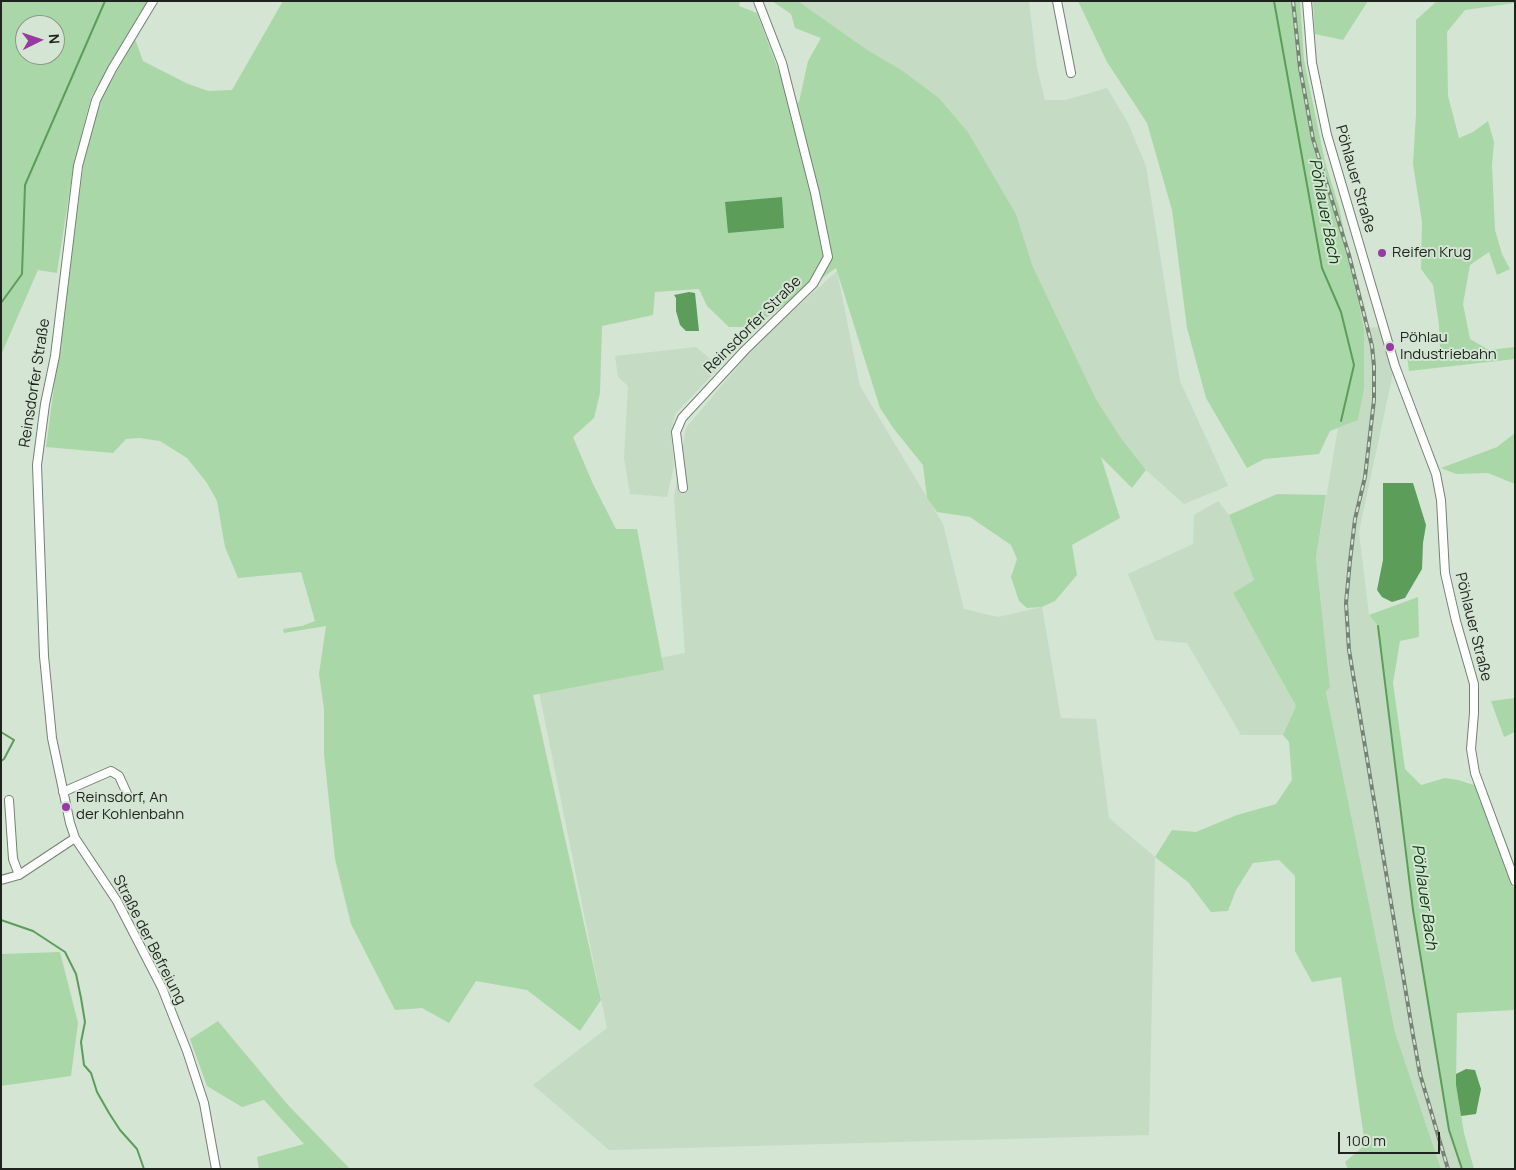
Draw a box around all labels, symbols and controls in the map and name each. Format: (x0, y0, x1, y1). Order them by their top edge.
north arrow (15, 15, 65, 65)
text: N (45, 33, 64, 45)
street label: Pöhlauer Straße (1331, 123, 1379, 235)
water label: Pöhlauer Bach (1304, 157, 1344, 265)
place label: Reifen Krug (1392, 244, 1471, 262)
marker: Reifen Krug (1376, 247, 1388, 259)
street label: Reinsdorfer Straße (701, 273, 805, 377)
street label: Reinsdorfer Straße (16, 317, 54, 449)
place label: Pöhlau Industriebahn (1400, 329, 1497, 364)
marker: Pöhlau Industriebahn (1384, 341, 1396, 353)
street label: Pöhlauer Straße (1451, 571, 1495, 683)
place label: Reinsdorf, An der Kohlenbahn (76, 789, 184, 824)
marker: Reinsdorf, An der Kohlenbahn (60, 801, 72, 813)
water label: Pöhlauer Bach (1407, 843, 1441, 951)
street label: Straße der Befreiung (109, 872, 189, 1008)
scale bar (1341, 1122, 1444, 1154)
text: 100 m (1346, 1130, 1386, 1151)

